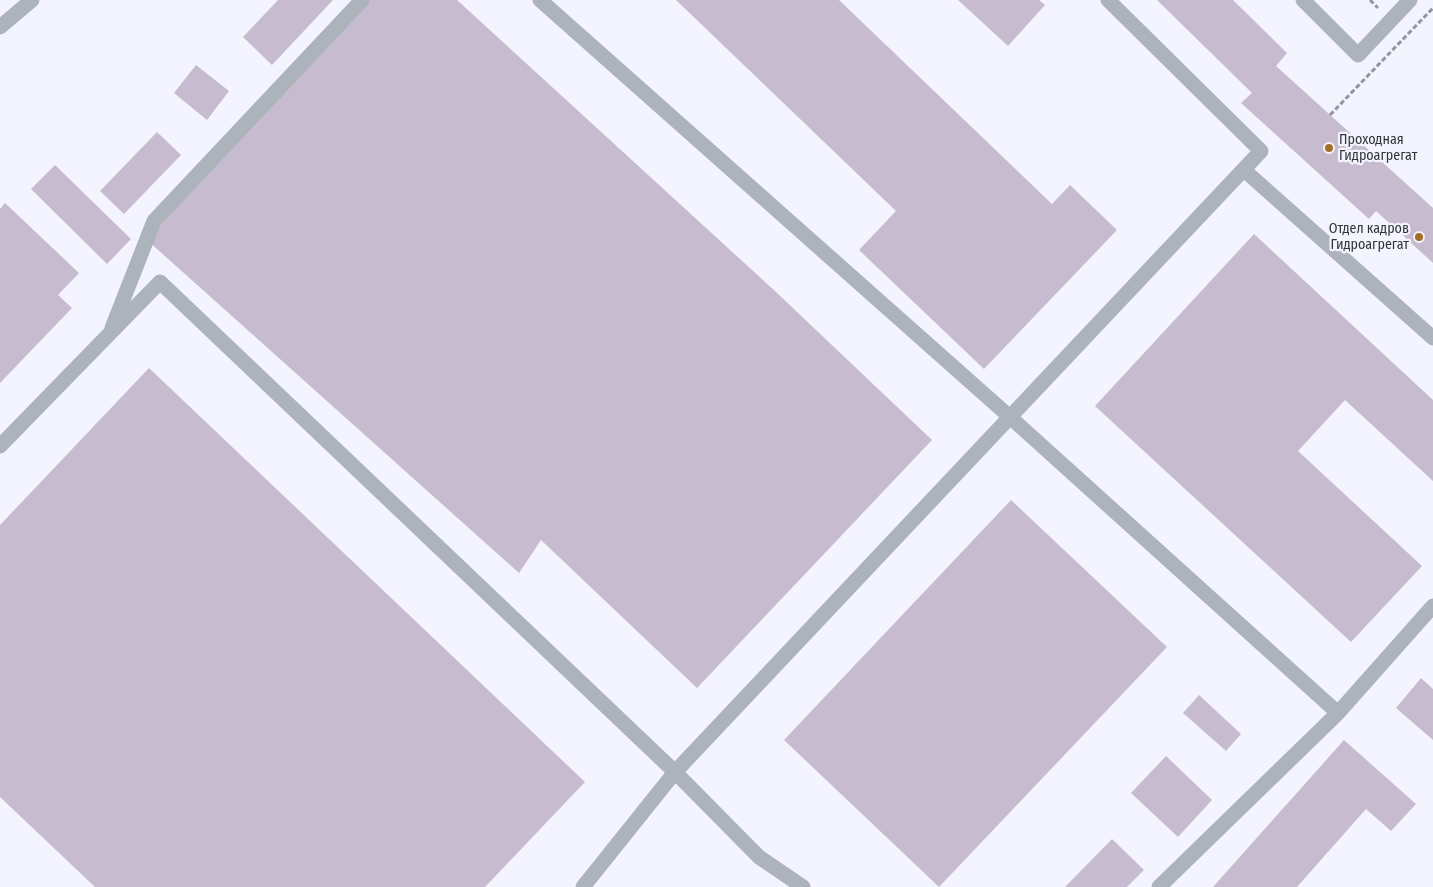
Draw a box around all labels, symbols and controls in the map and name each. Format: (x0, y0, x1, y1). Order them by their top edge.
place label: Проходная Гидроагрегат (1339, 132, 1417, 164)
marker: Проходная Гидроагрегат (1323, 142, 1335, 154)
place label: Отдел кадров Гидроагрегат (1329, 221, 1409, 253)
marker: Отдел кадров Гидроагрегат (1413, 231, 1425, 243)

